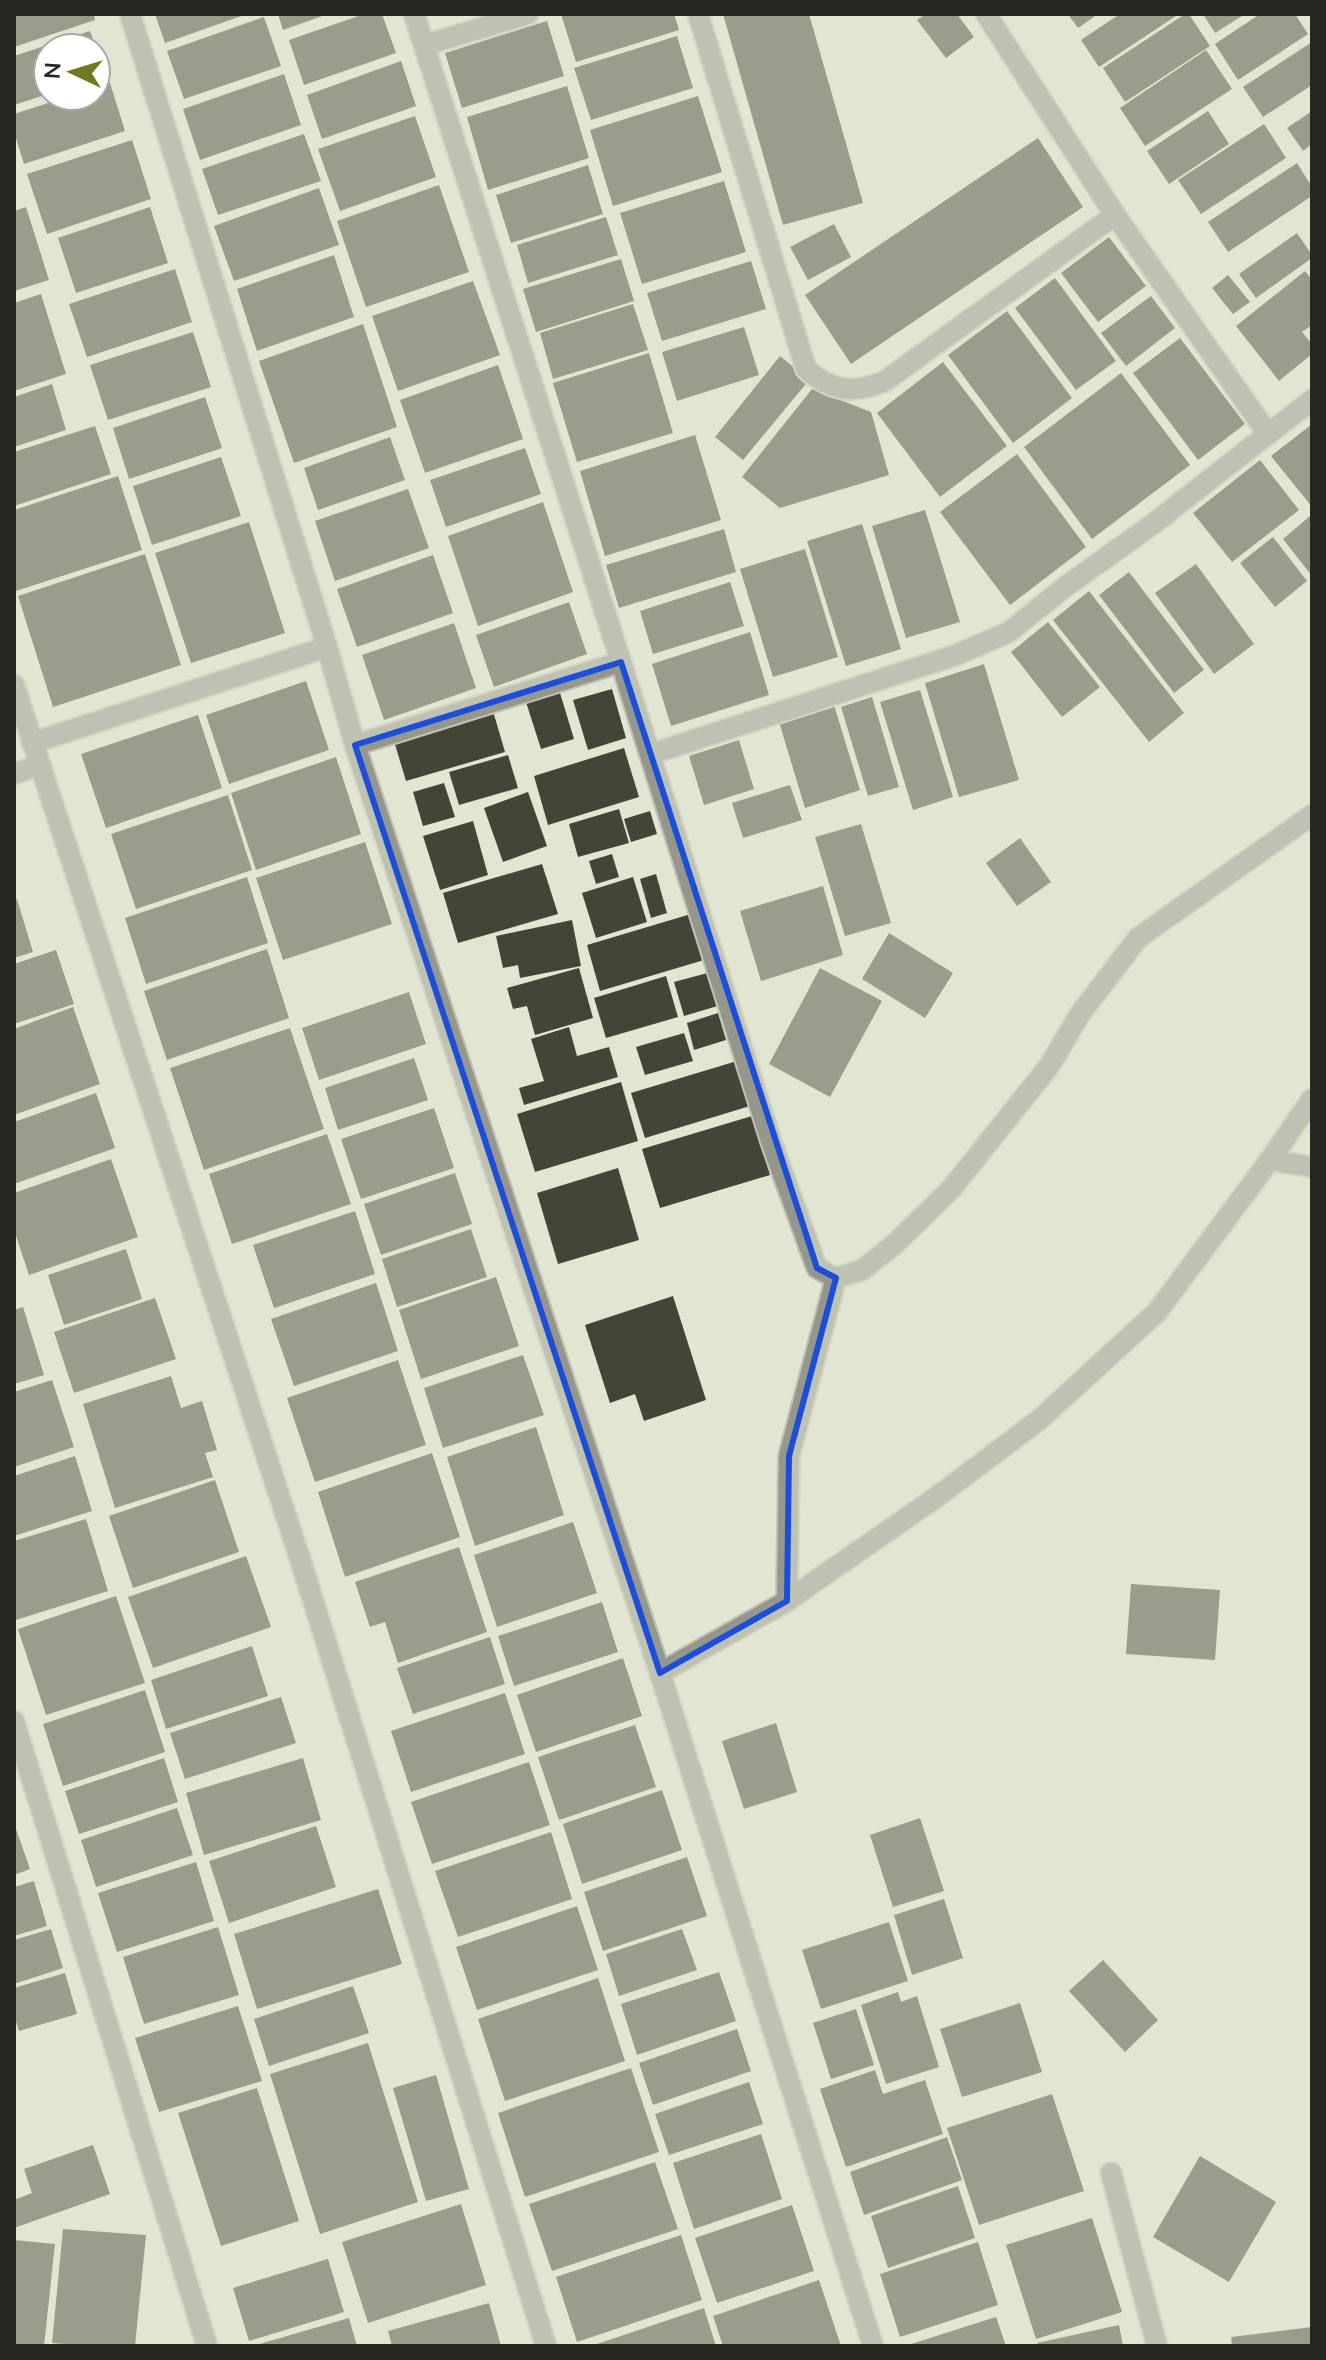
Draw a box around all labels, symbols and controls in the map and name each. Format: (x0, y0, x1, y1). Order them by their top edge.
north arrow (32, 32, 112, 112)
text: N (38, 61, 67, 80)

